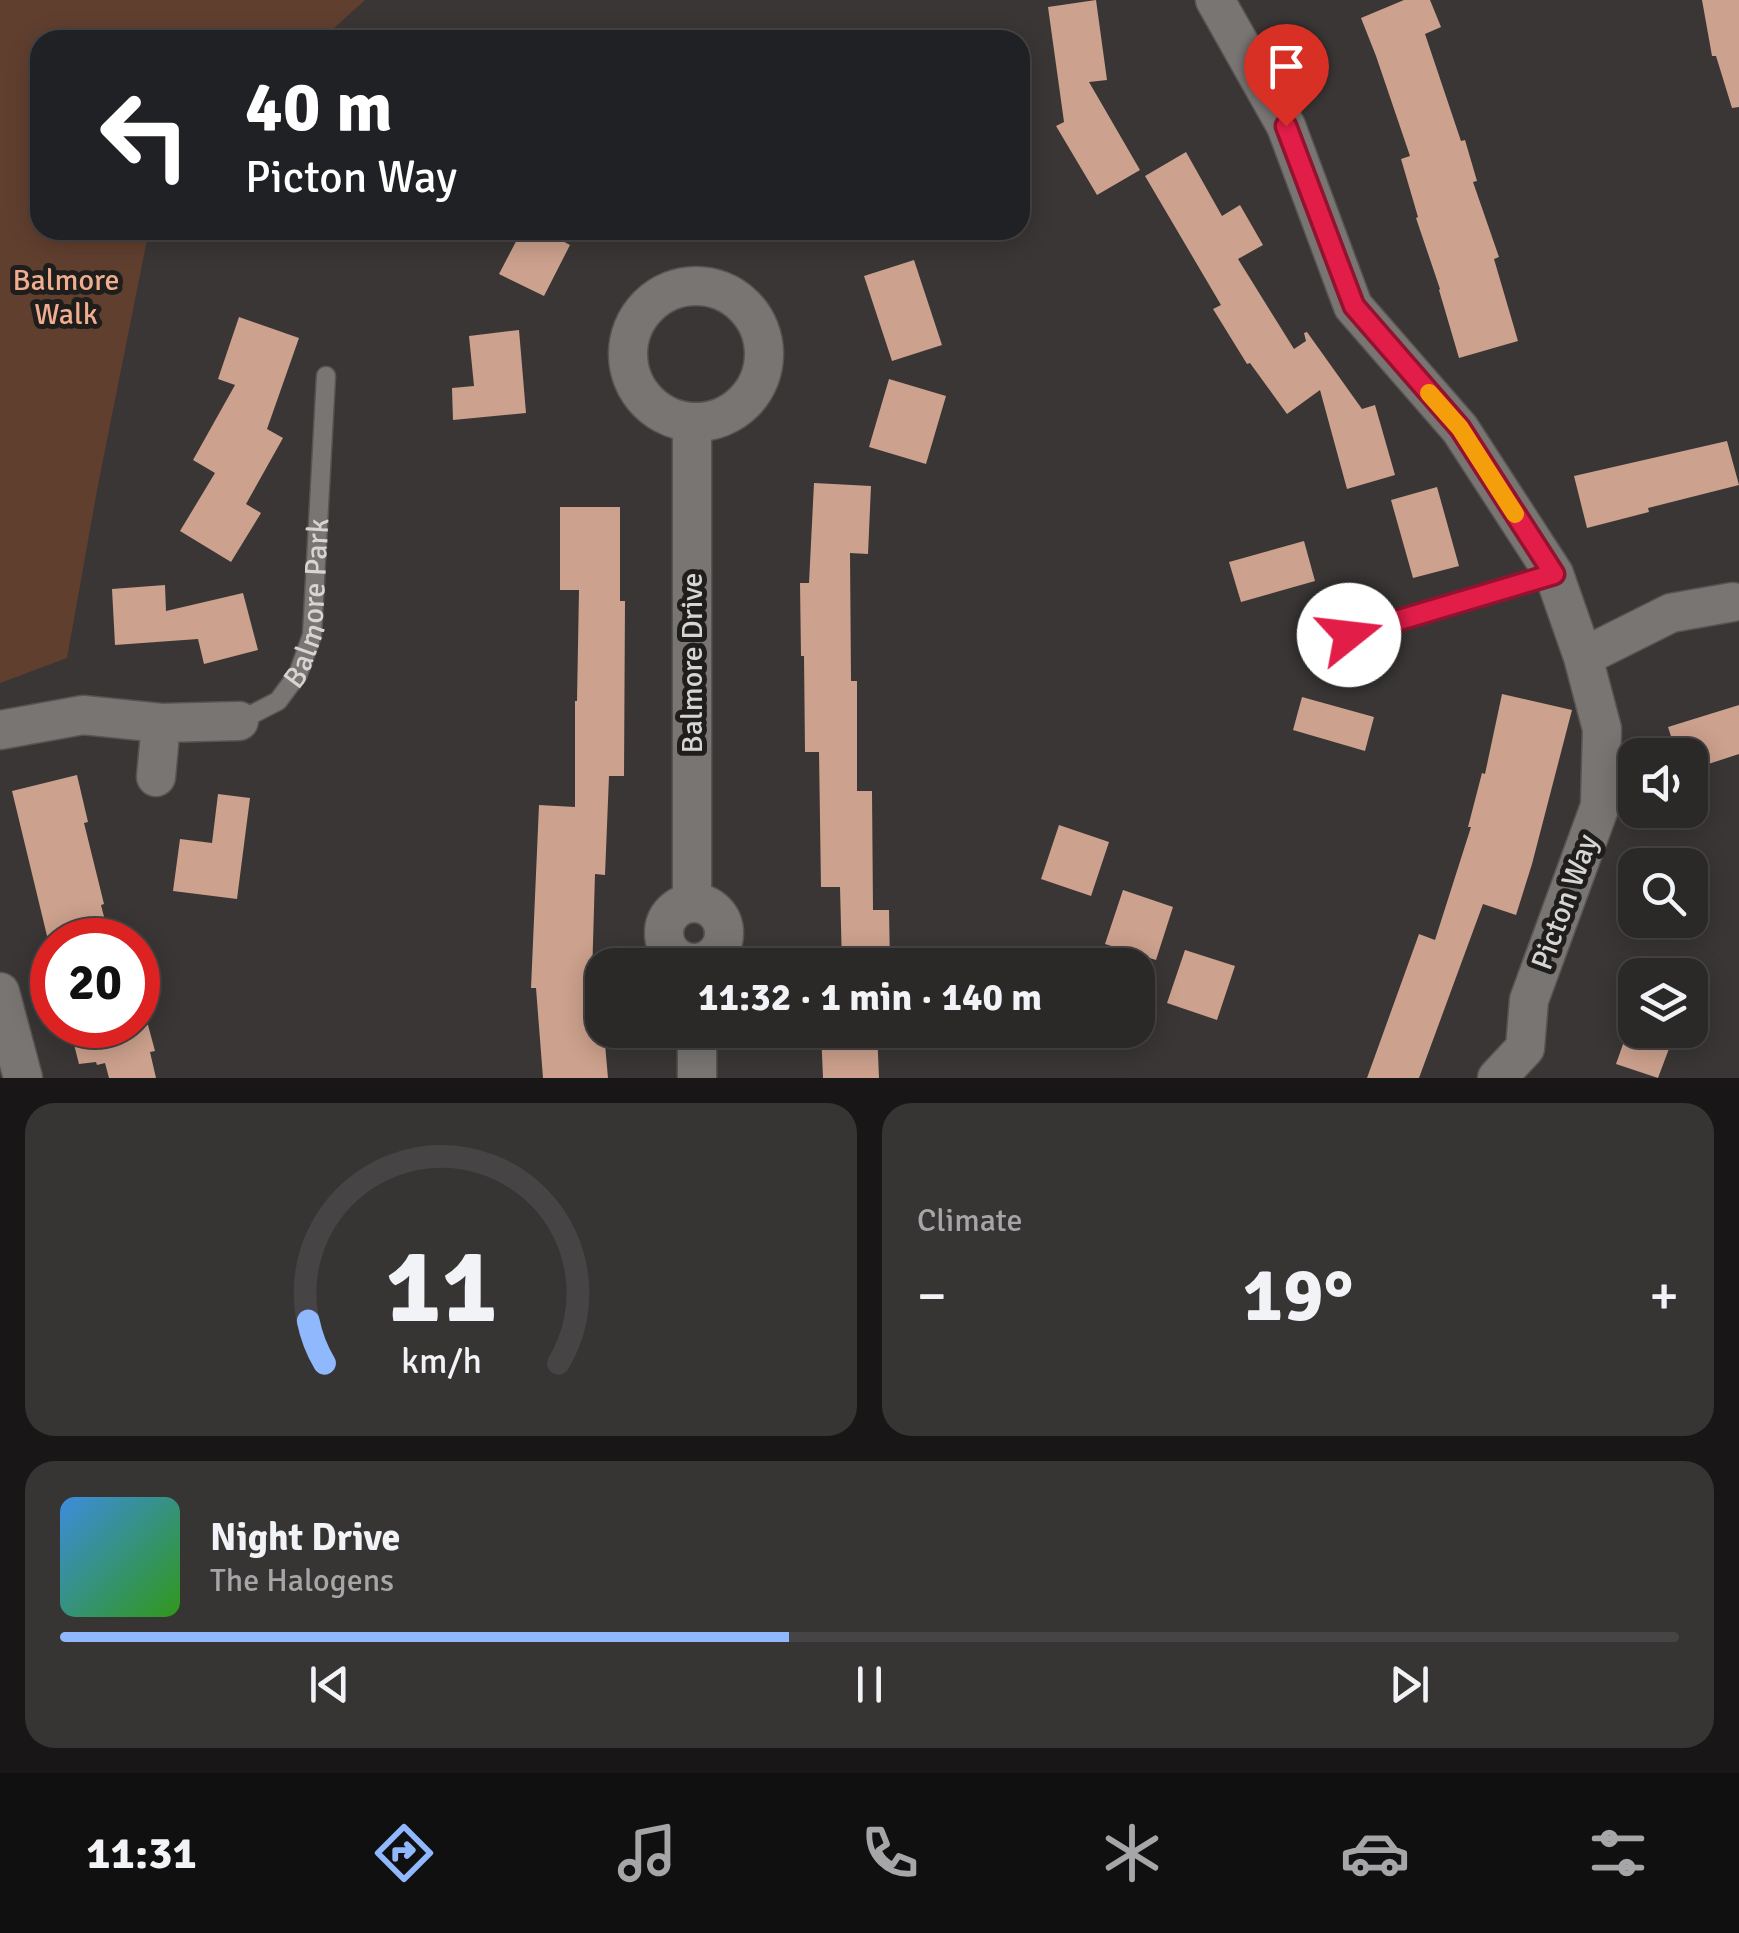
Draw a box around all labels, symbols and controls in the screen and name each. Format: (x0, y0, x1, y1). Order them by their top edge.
pin (1244, 24, 1329, 127)
icon: arrive (1259, 39, 1314, 94)
text: 40 m (245, 64, 393, 150)
icon: left (80, 70, 210, 200)
text: Picton Way (245, 150, 457, 205)
park label: Balmore Walk (12, 262, 120, 333)
street label: Balmore Park (275, 517, 337, 696)
street label: Balmore Drive (674, 573, 711, 753)
position arrow (1297, 583, 1401, 687)
map controls (1618, 738, 1708, 1048)
button: sound (1618, 738, 1708, 828)
street label: Picton Way (1523, 829, 1607, 975)
button: search (1618, 848, 1708, 938)
speed limit sign: 20 (30, 918, 160, 1048)
button: layers (1618, 958, 1708, 1048)
text: 11:32 · 1 min · 140 m (698, 974, 1042, 1021)
text: Climate (917, 1201, 1023, 1240)
text: 11 (385, 1223, 497, 1351)
text: 19° (1243, 1249, 1354, 1342)
text: − (917, 1262, 947, 1330)
text: + (1649, 1262, 1679, 1330)
text: km/h (401, 1339, 481, 1383)
text: Night Drive (210, 1514, 400, 1561)
text: The Halogens (210, 1561, 394, 1600)
icon: previous (302, 1657, 357, 1712)
icon: pause (842, 1657, 897, 1712)
icon: next (1382, 1657, 1437, 1712)
icon: directions (369, 1818, 439, 1888)
icon: music (612, 1818, 682, 1888)
icon: phone (855, 1818, 925, 1888)
icon: climate (1097, 1818, 1167, 1888)
icon: car (1340, 1818, 1410, 1888)
icon: filters (1583, 1818, 1653, 1888)
text: 11:31 (86, 1826, 197, 1881)

